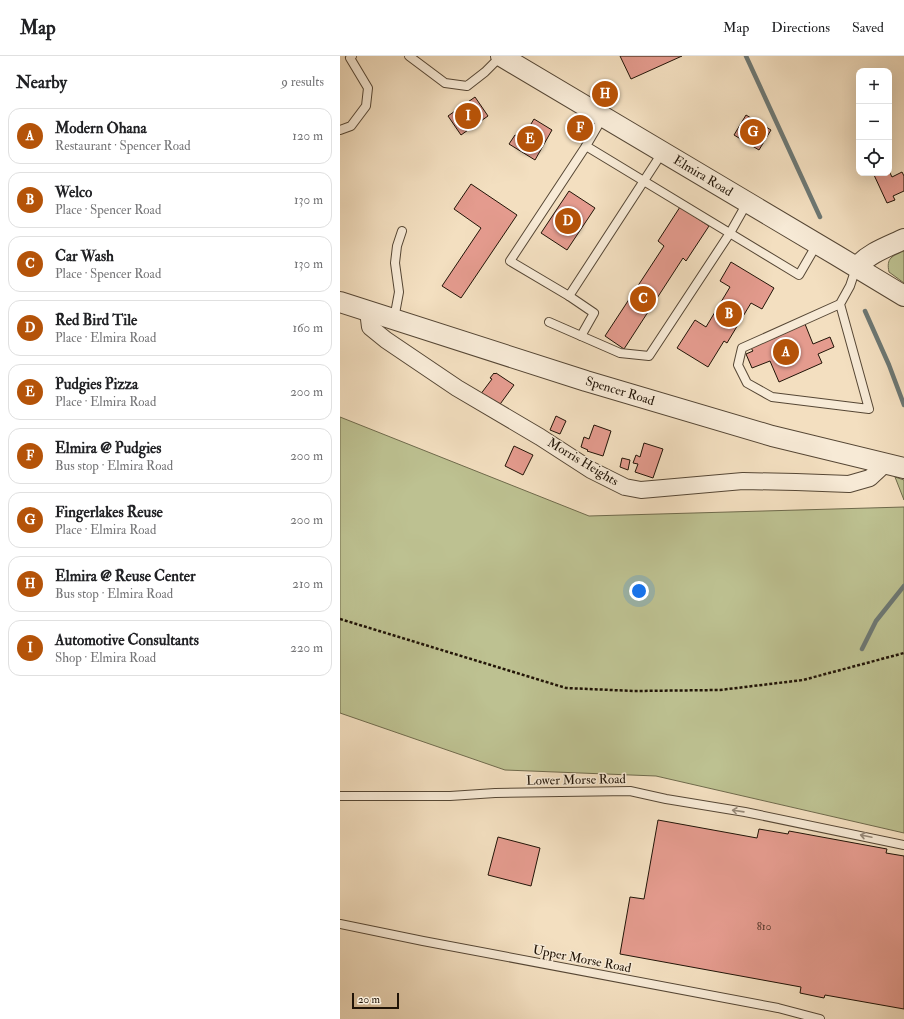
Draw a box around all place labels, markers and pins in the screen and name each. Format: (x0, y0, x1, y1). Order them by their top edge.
pin: H (592, 79, 618, 109)
pin: I (455, 101, 481, 131)
pin: F (567, 113, 593, 143)
pin: G (740, 117, 766, 147)
pin: E (517, 124, 543, 154)
pin: D (555, 206, 581, 236)
pin: C (630, 284, 656, 314)
pin: B (716, 299, 742, 329)
pin: A (773, 337, 799, 367)

